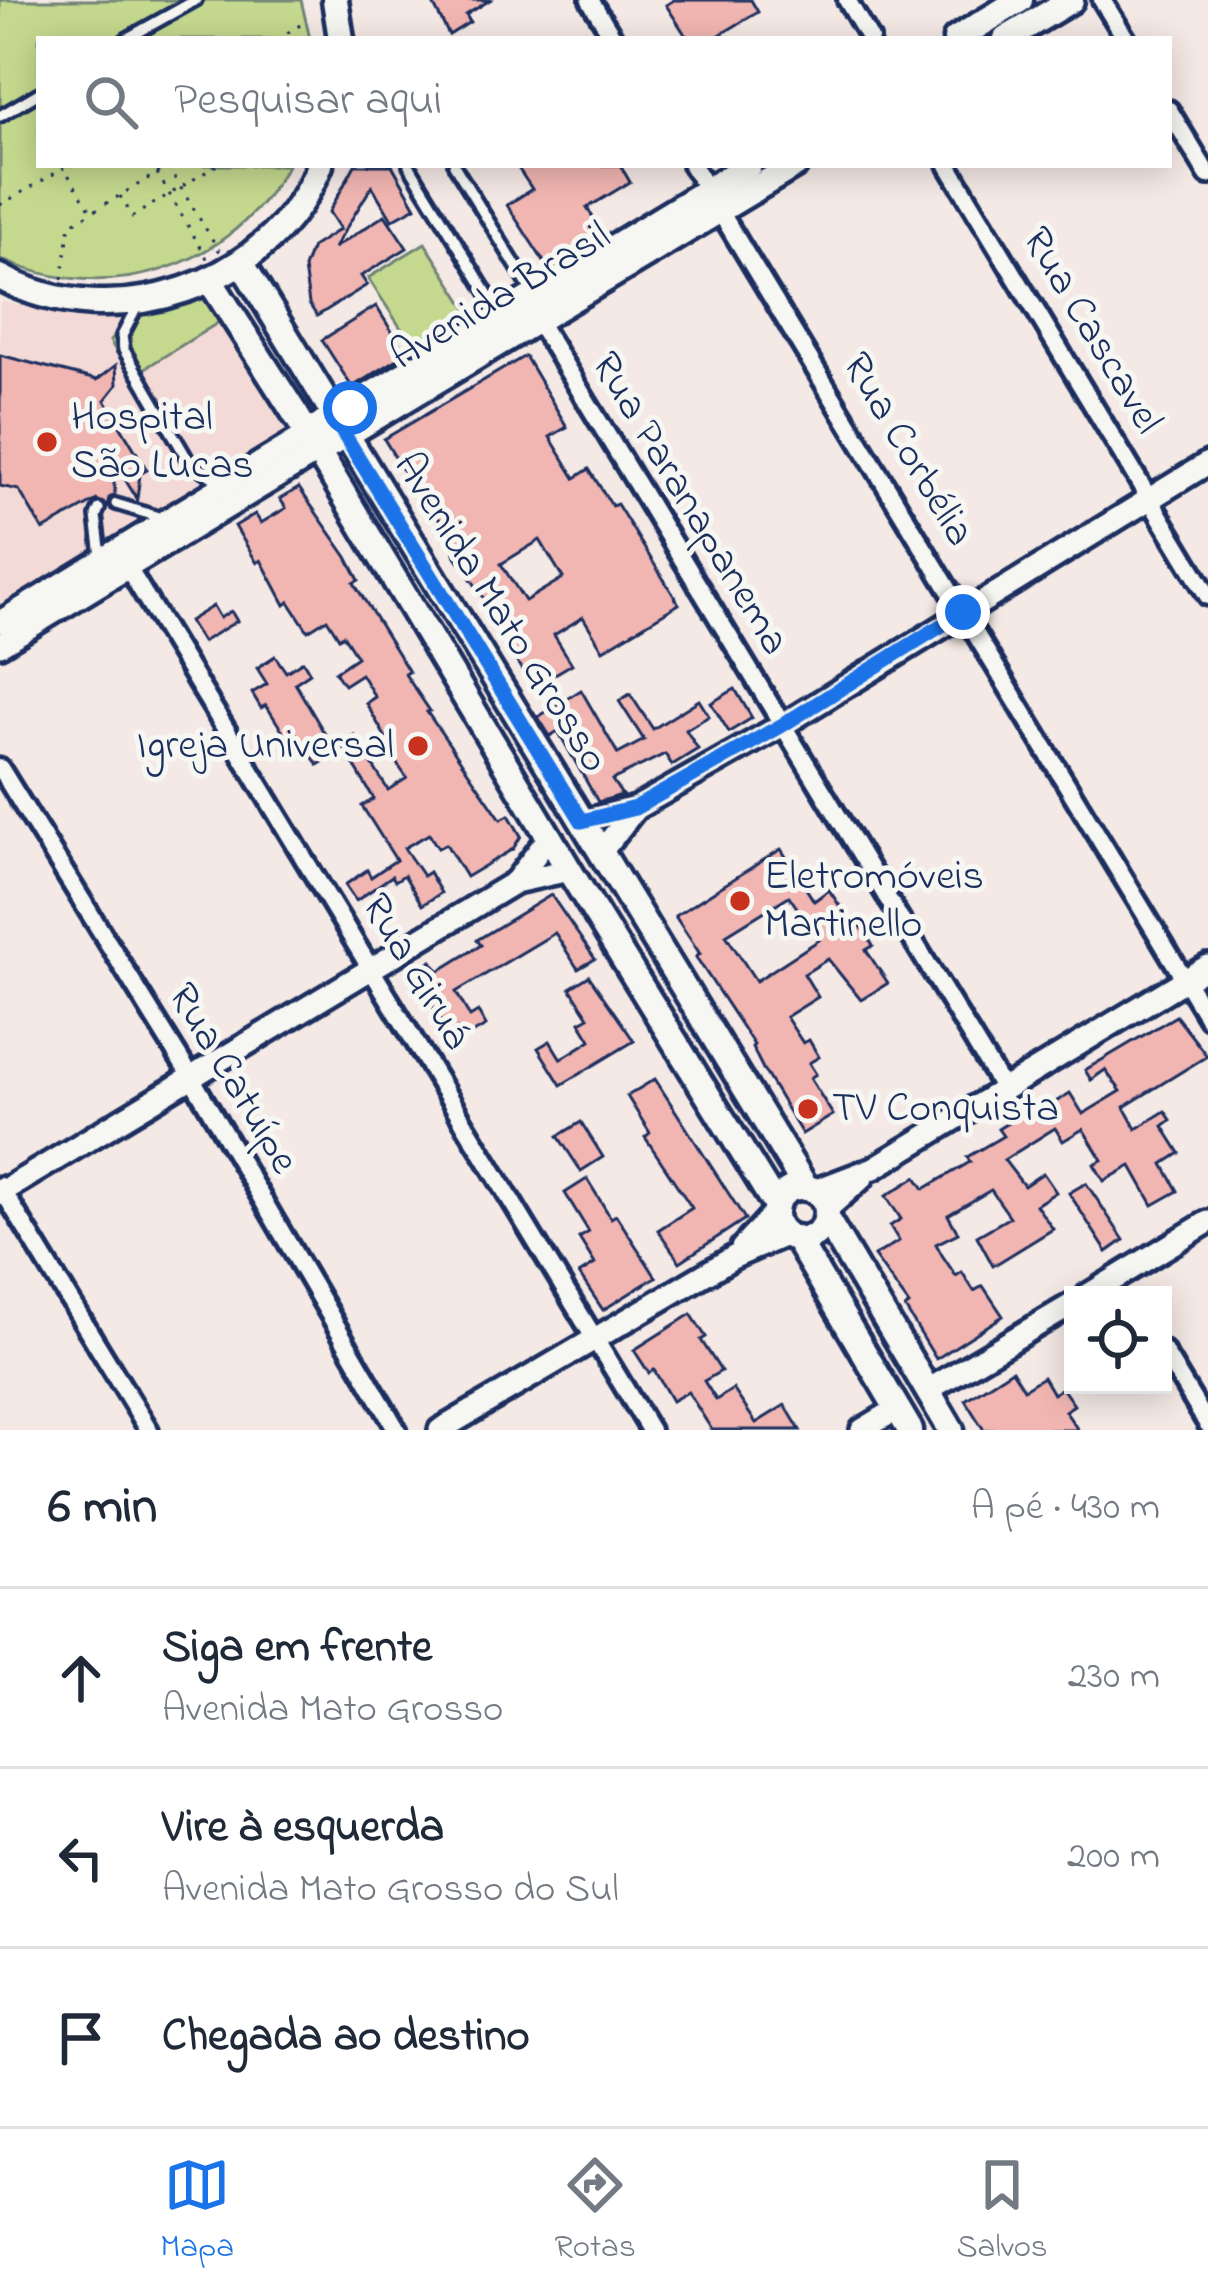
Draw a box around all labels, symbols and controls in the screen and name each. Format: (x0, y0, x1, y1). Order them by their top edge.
search box (36, 36, 1172, 168)
icon: search (78, 69, 144, 135)
text: Pesquisar aqui (174, 69, 442, 135)
street label: Avenida Brasil (379, 207, 623, 387)
street label: Rua Cascavel (1005, 216, 1177, 446)
street label: Rua Paranapanema (574, 341, 804, 667)
street label: Rua Corbélia (825, 341, 989, 559)
route start (323, 381, 377, 435)
place label: Hospital São Lucas (71, 388, 254, 497)
marker: Hospital São Lucas (34, 429, 60, 455)
street label: Avenida Mato Grosso (377, 441, 623, 785)
route end (936, 585, 990, 639)
place label: Igreja Universal (137, 716, 394, 777)
marker: Igreja Universal (405, 733, 431, 759)
place label: Eletromóveis Martinello (764, 847, 984, 956)
street label: Rua Giruá (344, 882, 486, 1062)
marker: Eletromóveis Martinello (727, 888, 753, 914)
street label: Rua Catuípe (151, 972, 313, 1186)
place label: TV Conquista (832, 1079, 1059, 1140)
marker: TV Conquista (795, 1096, 821, 1122)
map controls (1064, 1286, 1172, 1394)
button: locate (1064, 1286, 1172, 1394)
text: 6 min (48, 1471, 157, 1546)
text: A pé · 430 m (971, 1480, 1160, 1537)
text: Siga em frente (162, 1616, 432, 1682)
icon: ahead (48, 1645, 114, 1711)
text: 230 m (1068, 1649, 1160, 1706)
text: Avenida Mato Grosso (162, 1682, 503, 1739)
text: Vire à esquerda (162, 1796, 444, 1862)
icon: left (48, 1825, 114, 1891)
text: 200 m (1067, 1829, 1160, 1886)
text: Avenida Mato Grosso do Sul (162, 1862, 619, 1919)
icon: arrive (48, 2005, 114, 2071)
text: Chegada ao destino (162, 2005, 530, 2071)
tab: Mapa (160, 2152, 234, 2272)
tab: Rotas (555, 2152, 636, 2272)
tab: Salvos (956, 2152, 1048, 2272)

